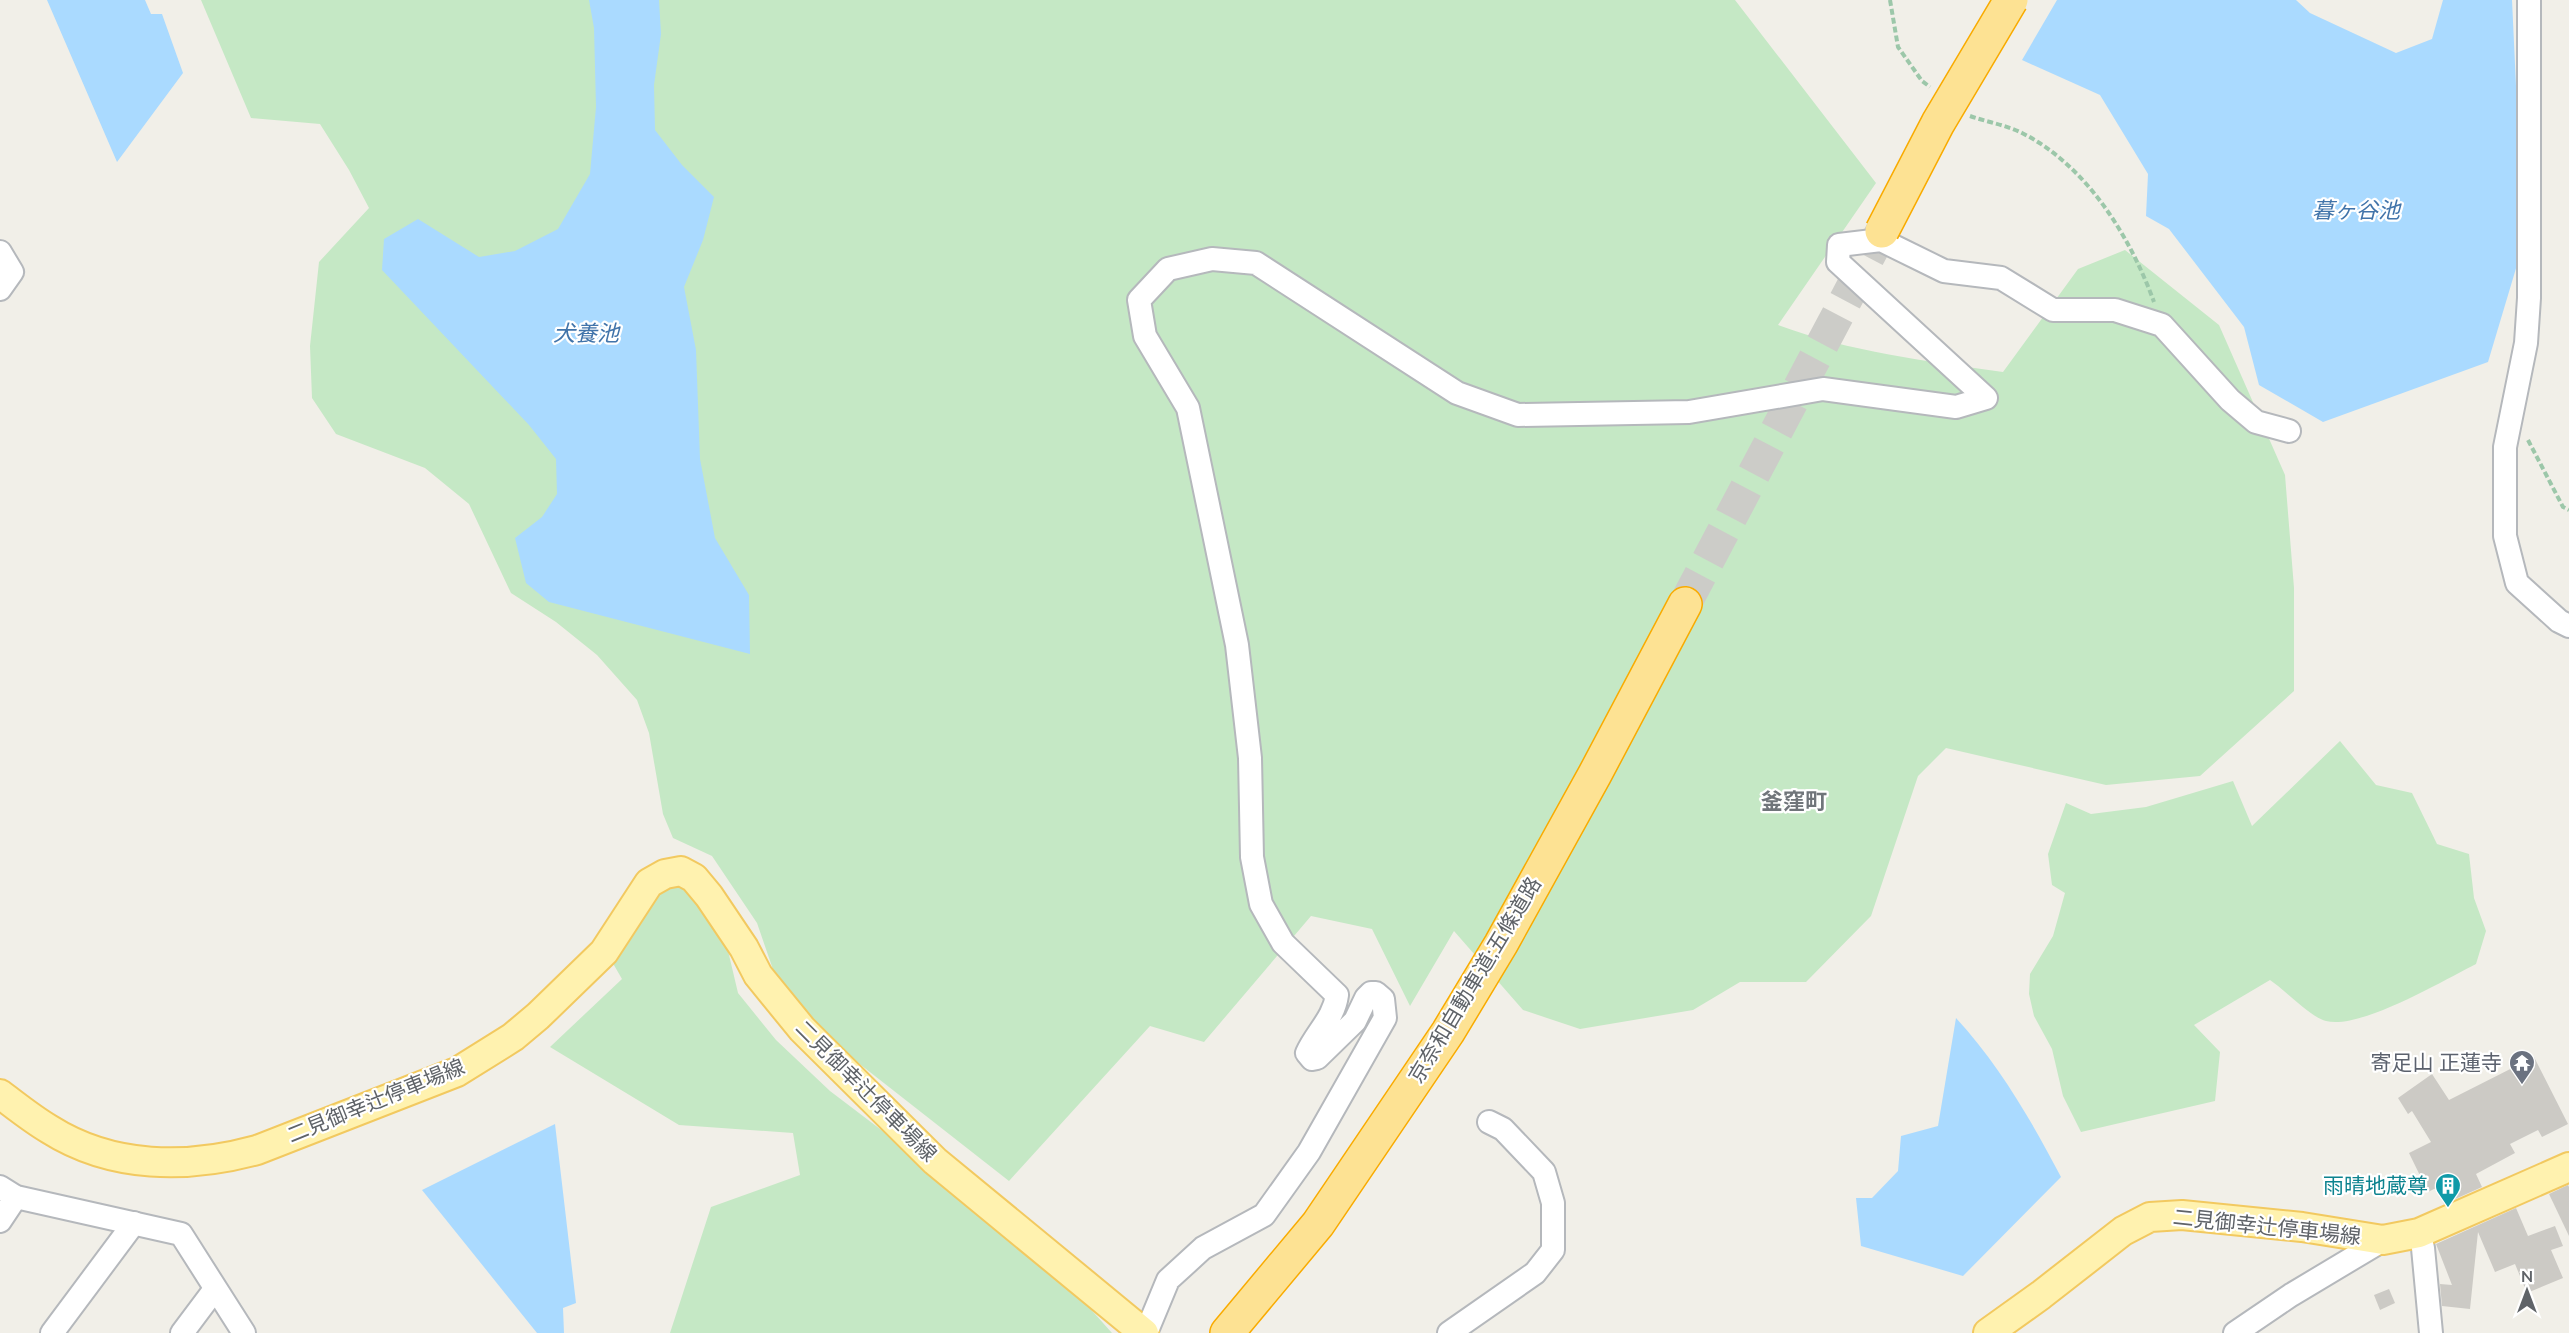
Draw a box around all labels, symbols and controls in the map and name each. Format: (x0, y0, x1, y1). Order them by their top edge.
water label: 暮ヶ谷池 (2312, 196, 2402, 224)
water label: 犬養池 (553, 319, 621, 347)
district label: 釜窪町 (1761, 787, 1827, 815)
street label: 京奈和自動車道;五條道路 (1402, 872, 1546, 1087)
street label: 二見御幸辻停車場線 (791, 1014, 943, 1166)
temple icon: 寄足山 正蓮寺 (2507, 1048, 2537, 1086)
place label: 寄足山 正蓮寺 (2371, 1049, 2502, 1075)
street label: 二見御幸辻停車場線 (283, 1053, 468, 1148)
building icon: 雨晴地蔵尊 (2433, 1171, 2463, 1209)
place label: 雨晴地蔵尊 (2323, 1172, 2428, 1198)
street label: 二見御幸辻停車場線 (2172, 1203, 2362, 1249)
north arrow (2497, 1261, 2557, 1321)
text: N (2521, 1266, 2533, 1286)

